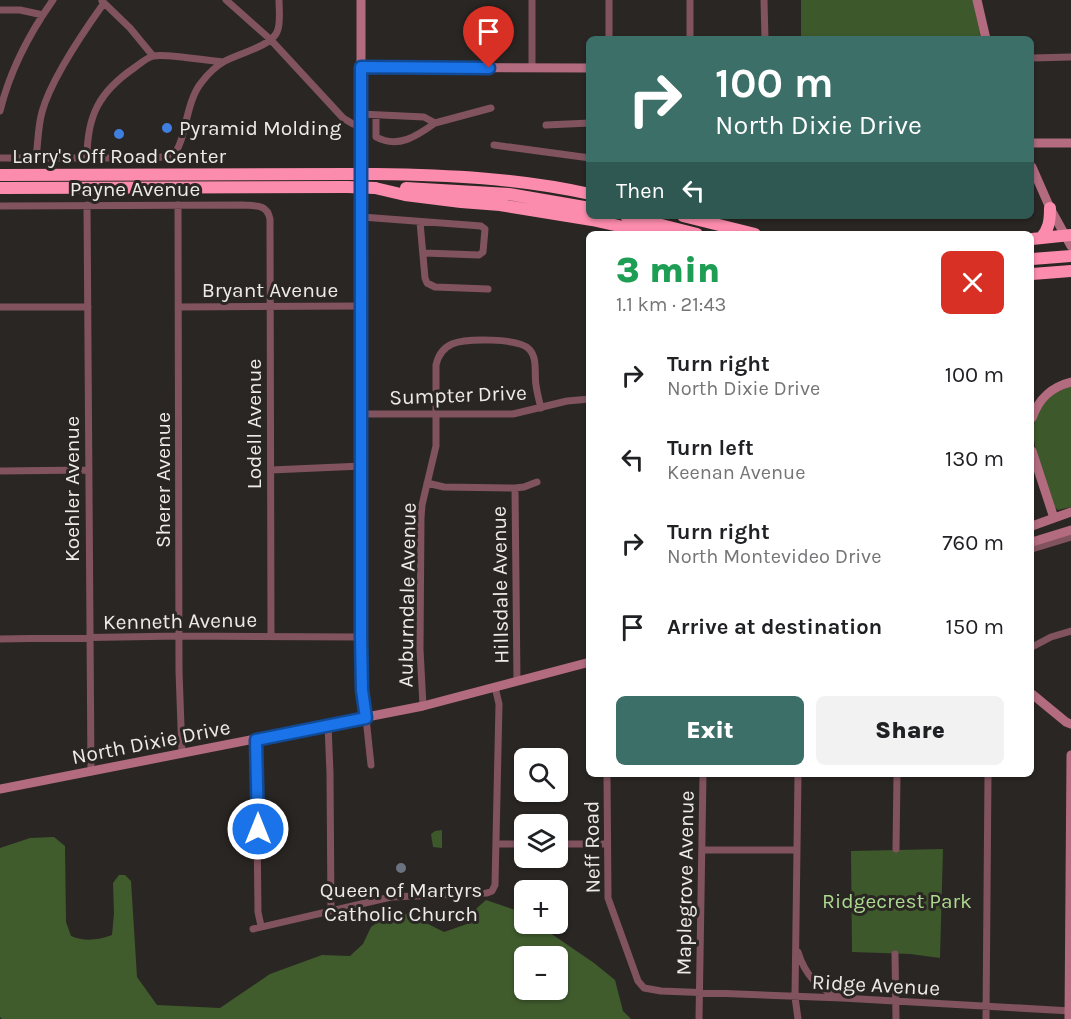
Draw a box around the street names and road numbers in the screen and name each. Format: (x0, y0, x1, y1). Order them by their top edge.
street label: Payne Avenue (70, 177, 200, 201)
street label: Bryant Avenue (202, 278, 338, 302)
street label: Lodell Avenue (242, 359, 266, 489)
street label: Sumpter Drive (389, 381, 527, 409)
street label: Sherer Avenue (151, 412, 175, 548)
street label: Koehler Avenue (60, 416, 84, 562)
street label: Auburndale Avenue (393, 502, 421, 688)
street label: Hillsdale Avenue (487, 506, 513, 664)
street label: Kenneth Avenue (103, 608, 257, 634)
street label: North Dixie Drive (70, 715, 232, 769)
street label: Maplegrove Avenue (671, 790, 699, 976)
street label: Neff Road (579, 800, 605, 894)
street label: Ridge Avenue (811, 970, 941, 1000)

